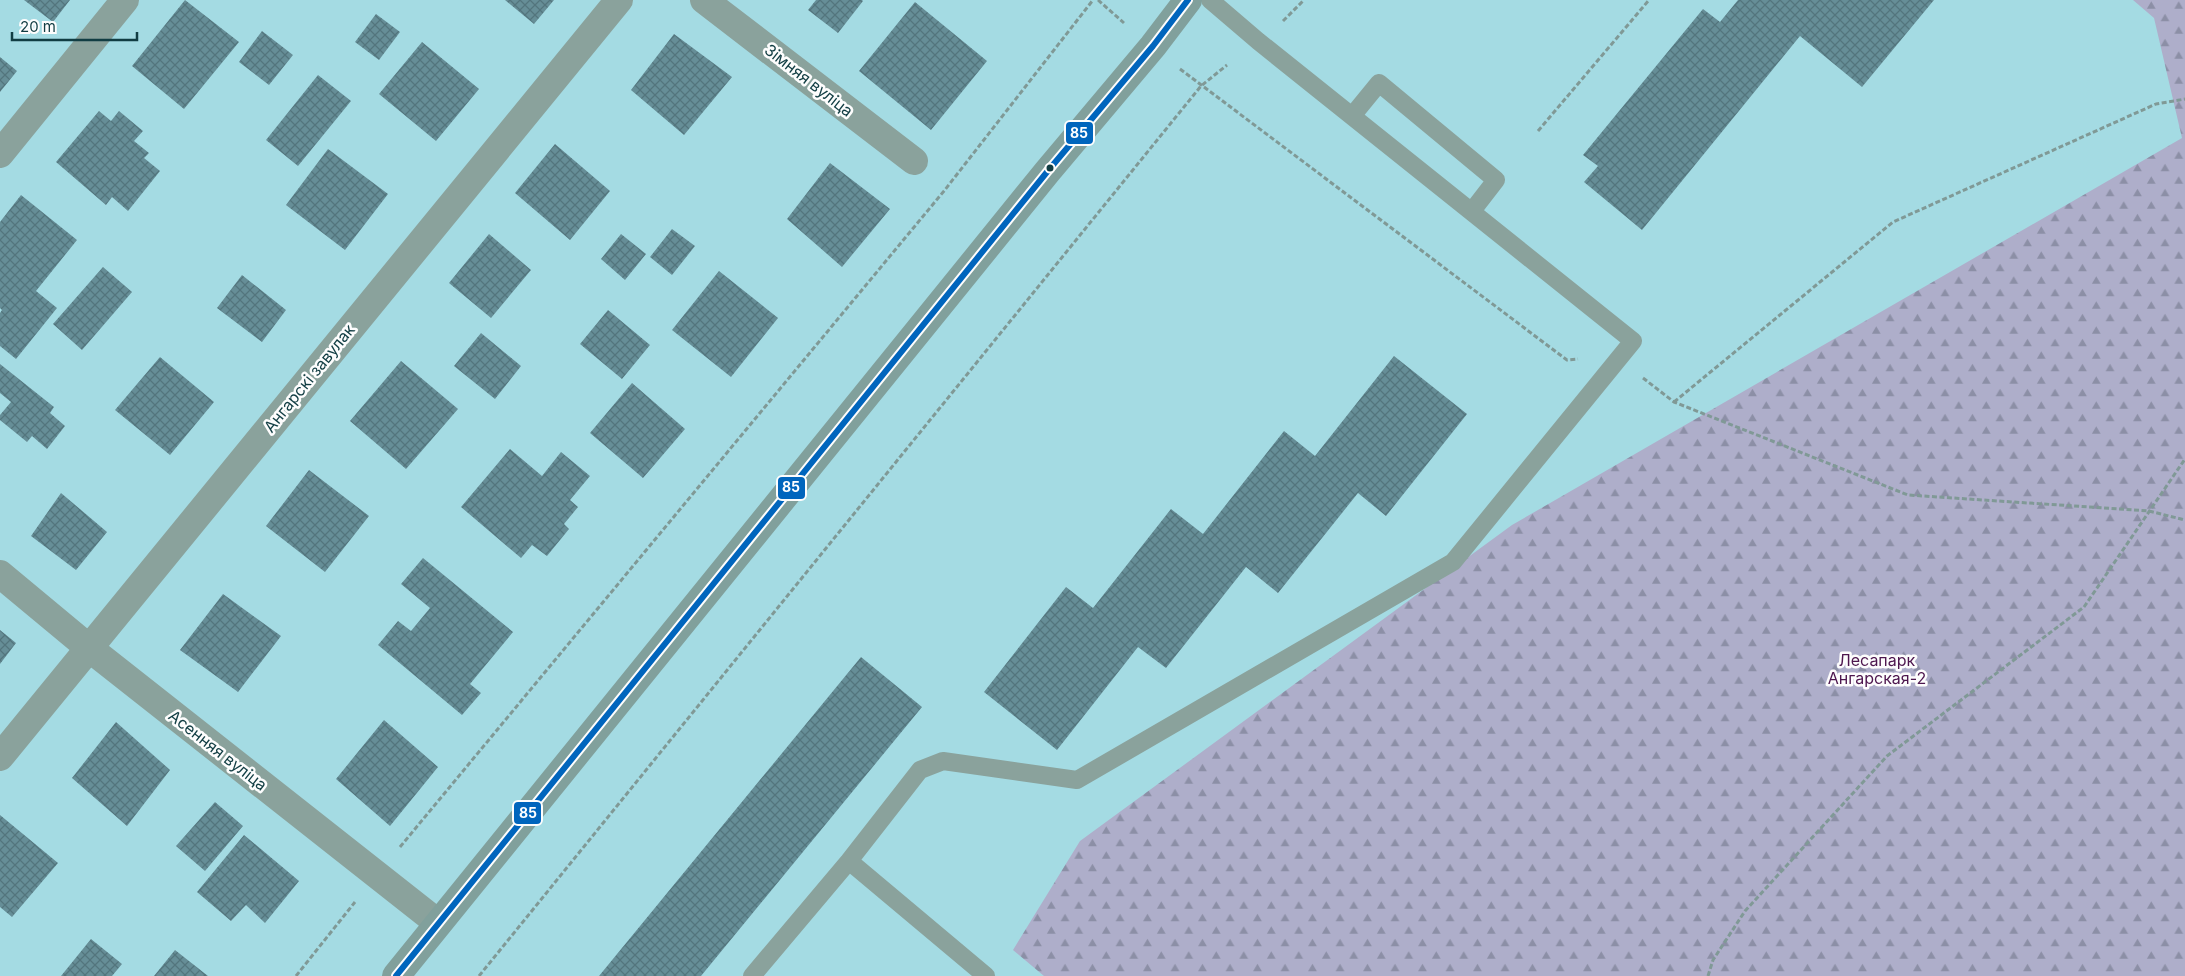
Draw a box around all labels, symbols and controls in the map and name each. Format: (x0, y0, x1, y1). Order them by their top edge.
scale bar (12, 10, 138, 42)
text: 20 m (20, 17, 56, 36)
street label: Зімняя вуліца (761, 39, 857, 121)
line badge: 85 (1065, 121, 1094, 145)
text: 85 (1070, 124, 1088, 141)
unlabelled marker (1045, 163, 1055, 173)
street label: Ангарскі завулак (259, 320, 359, 436)
line badge: 85 (777, 476, 806, 500)
text: 85 (782, 478, 800, 495)
park label: Лесапарк Ангарская-2 (1828, 650, 1926, 688)
street label: Асенняя вуліца (165, 705, 271, 795)
line badge: 85 (513, 801, 542, 825)
text: 85 (519, 804, 537, 821)

